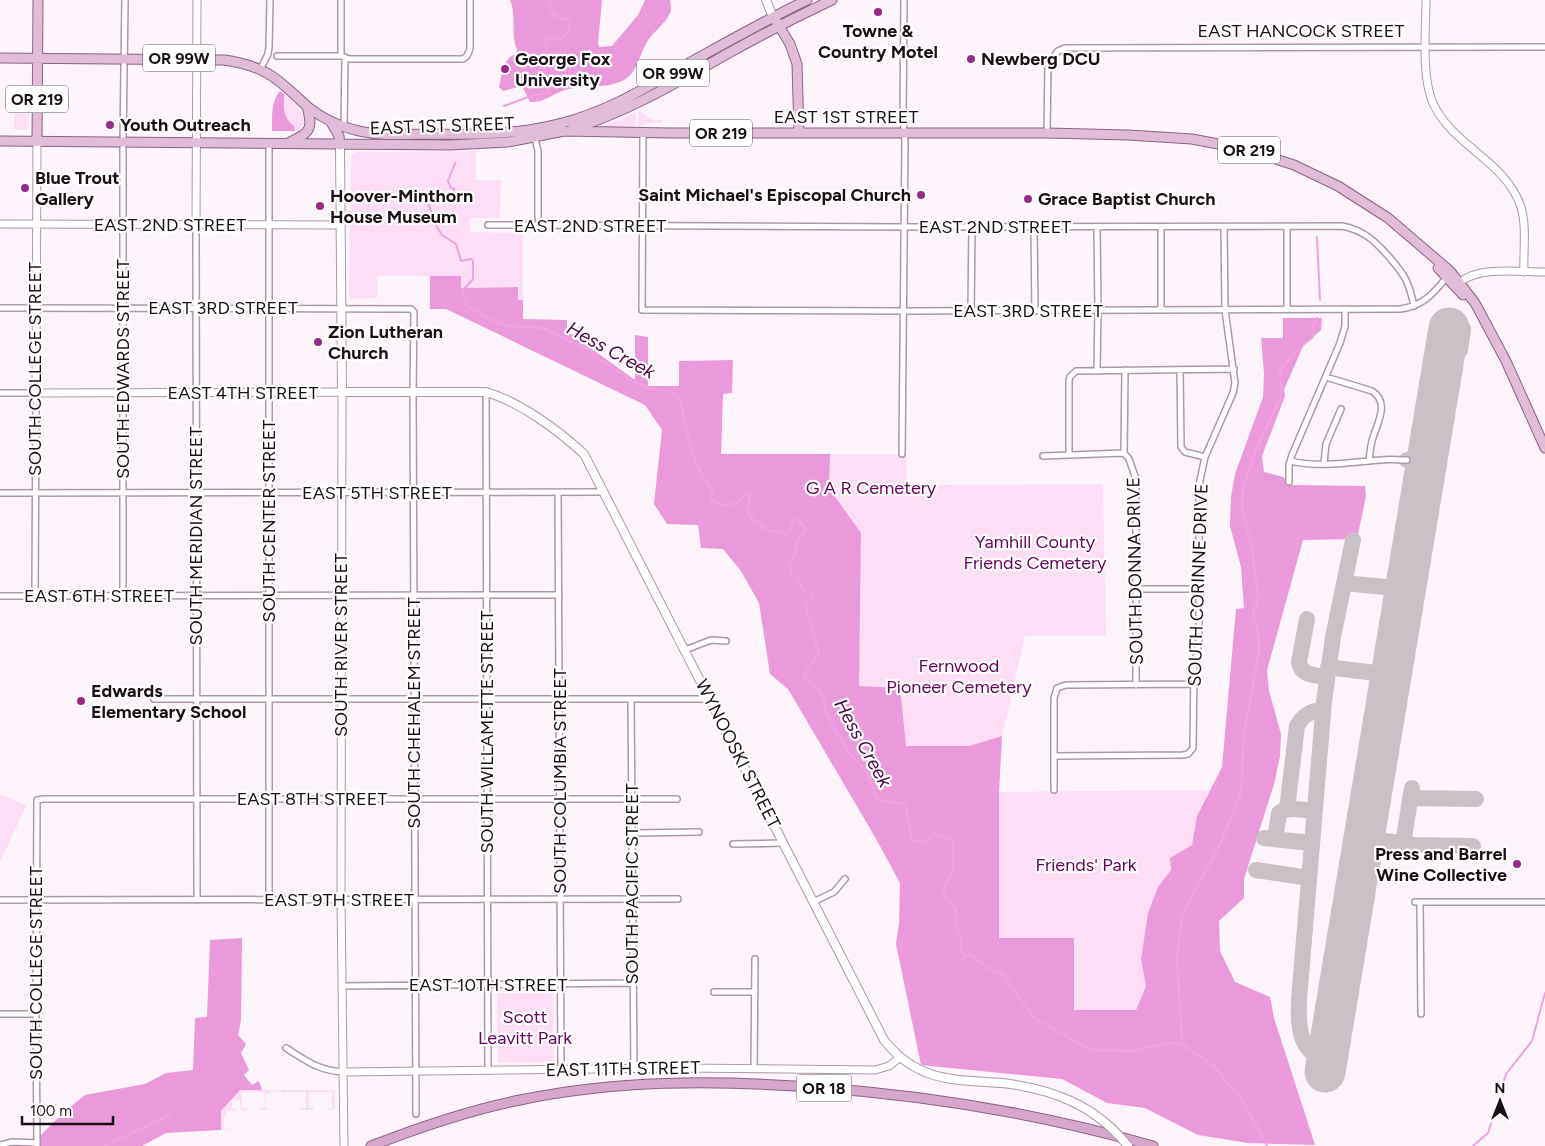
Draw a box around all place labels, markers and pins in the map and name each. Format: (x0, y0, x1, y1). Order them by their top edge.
marker: Towne & Country Motel (872, 6, 884, 18)
place label: Towne & Country Motel (818, 20, 938, 63)
place label: George Fox University (515, 48, 611, 91)
place label: Newberg DCU (981, 48, 1100, 70)
marker: Newberg DCU (965, 53, 977, 65)
marker: George Fox University (499, 63, 511, 75)
place label: Youth Outreach (120, 114, 251, 136)
marker: Youth Outreach (104, 119, 116, 131)
place label: Blue Trout Gallery (35, 167, 120, 210)
marker: Blue Trout Gallery (19, 182, 31, 194)
place label: Saint Michael's Episcopal Church (638, 184, 911, 206)
place label: Hoover-Minthorn House Museum (330, 185, 473, 228)
place label: Grace Baptist Church (1038, 188, 1216, 210)
marker: Saint Michael's Episcopal Church (915, 189, 927, 201)
marker: Grace Baptist Church (1022, 193, 1034, 205)
marker: Hoover-Minthorn House Museum (314, 200, 326, 212)
place label: Zion Lutheran Church (328, 321, 443, 364)
marker: Zion Lutheran Church (312, 336, 324, 348)
place label: Edwards Elementary School (91, 680, 246, 723)
marker: Edwards Elementary School (75, 695, 87, 707)
place label: Press and Barrel Wine Collective (1375, 843, 1507, 886)
marker: Press and Barrel Wine Collective (1511, 858, 1523, 870)

